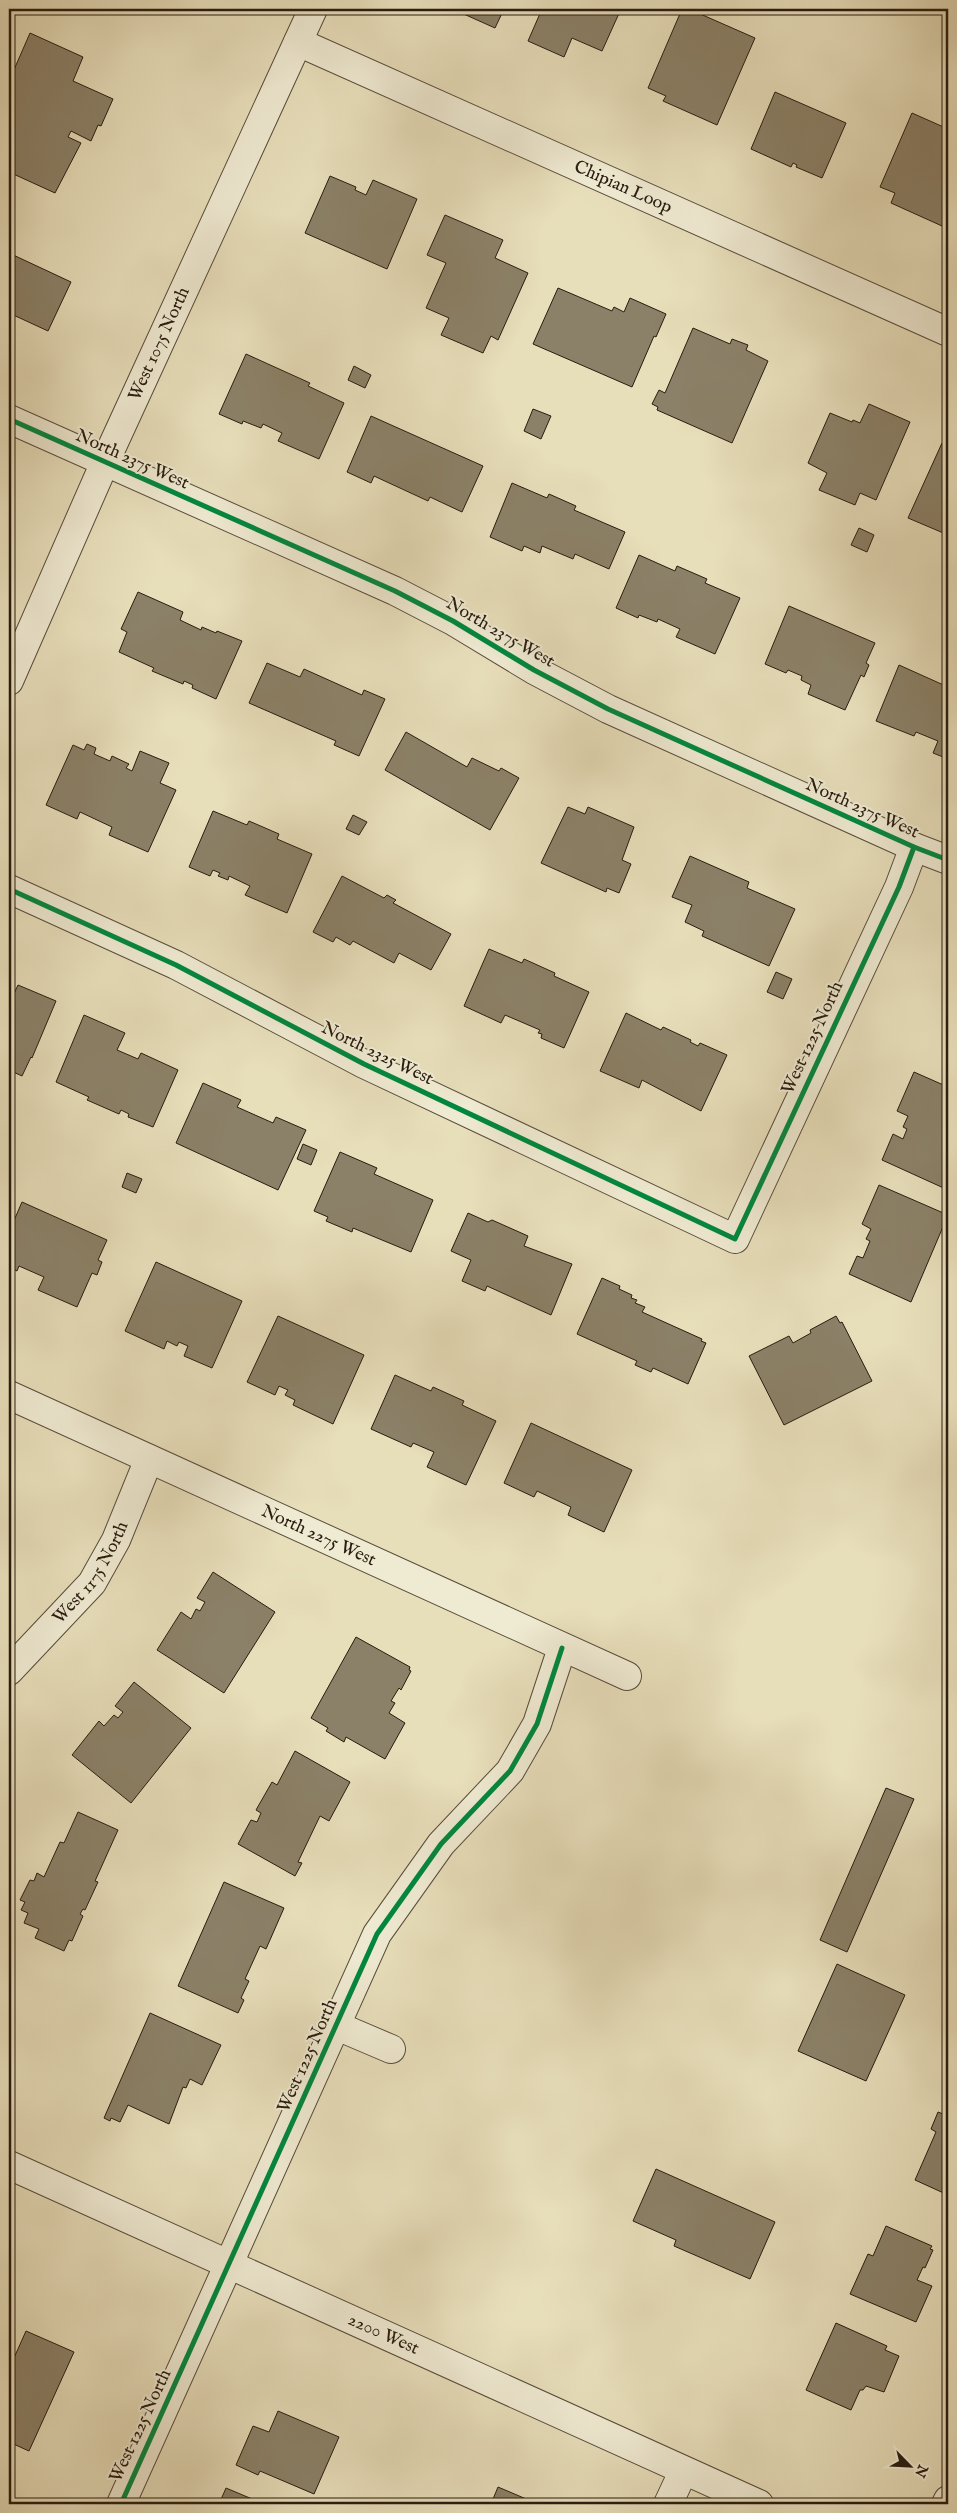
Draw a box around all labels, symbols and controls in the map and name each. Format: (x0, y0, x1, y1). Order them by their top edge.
street label: Chipian Loop (570, 155, 676, 219)
street label: West 1075 North (123, 283, 195, 404)
street label: North 2375 West (72, 425, 192, 495)
street label: North 2375 West (441, 593, 559, 673)
street label: North 2375 West (802, 774, 922, 844)
street label: West 1225 North (777, 977, 849, 1098)
street label: North 2325 West (317, 1017, 437, 1091)
street label: North 2275 West (257, 1500, 380, 1572)
street label: West 1175 North (48, 1518, 134, 1629)
street label: West 1225 North (273, 1995, 343, 2116)
street label: 2200 West (344, 2308, 423, 2360)
street label: West 1225 North (105, 2365, 177, 2486)
north arrow (884, 2440, 934, 2490)
text: N (910, 2461, 932, 2480)

